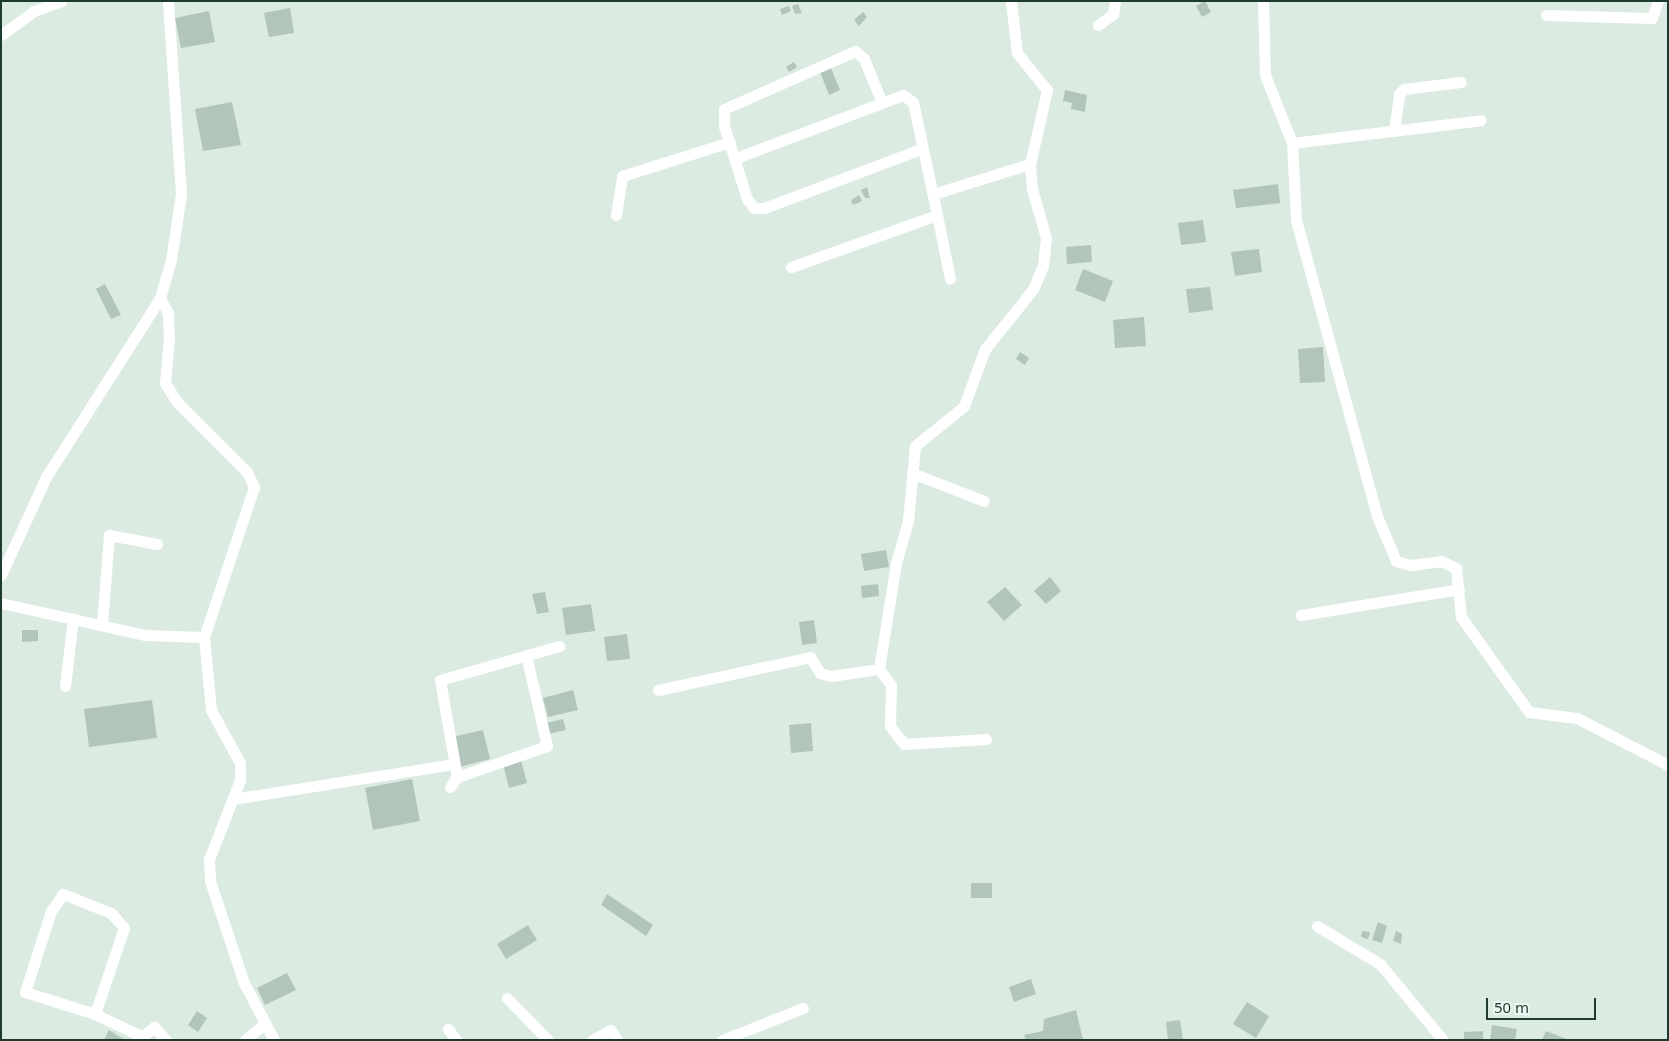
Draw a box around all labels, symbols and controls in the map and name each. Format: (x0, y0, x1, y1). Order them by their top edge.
scale bar (1489, 988, 1599, 1020)
text: 50 m (1494, 997, 1529, 1017)

